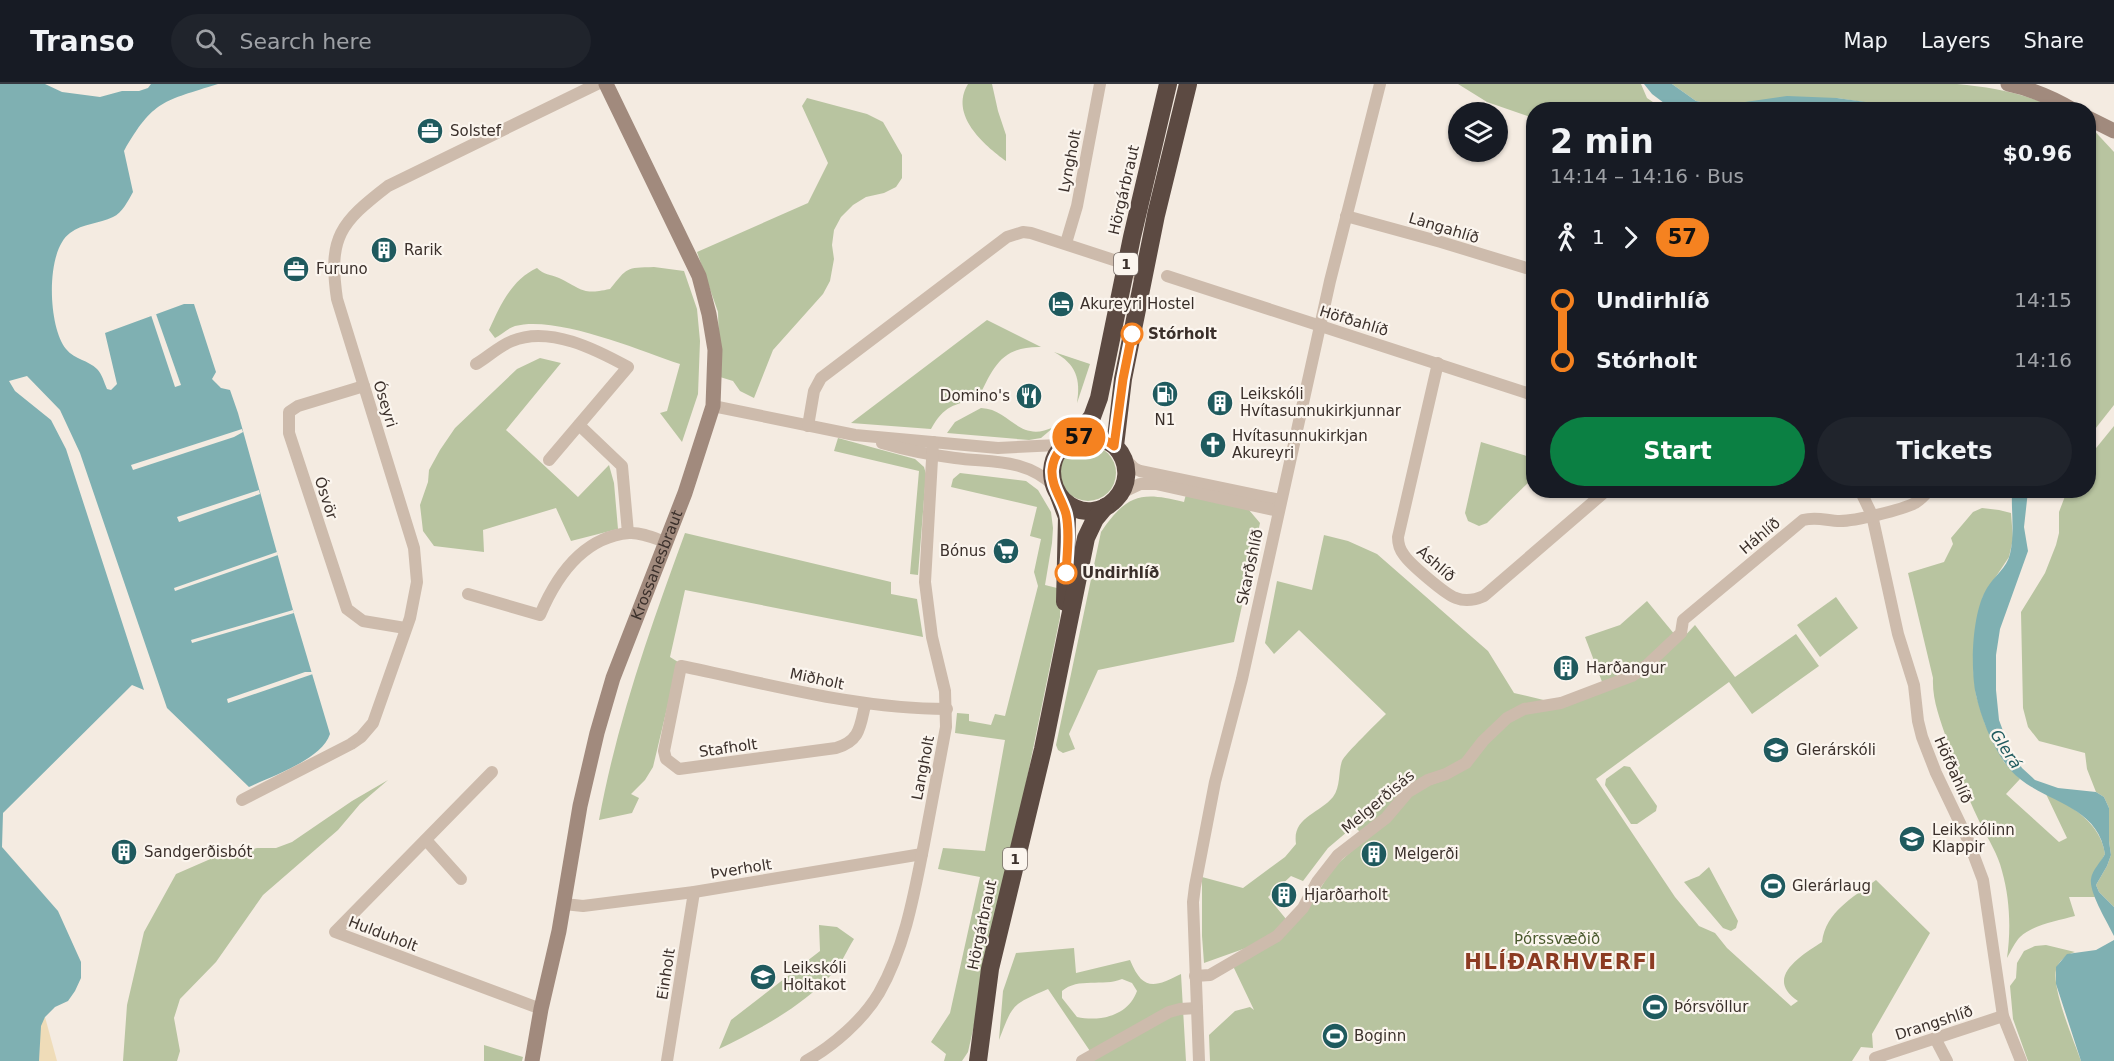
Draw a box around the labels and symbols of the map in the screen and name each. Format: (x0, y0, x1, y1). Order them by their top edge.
office icon: Solstef (415, 116, 445, 146)
place label: Solstef (450, 122, 502, 140)
street label: Lyngholt (1055, 128, 1085, 194)
street label: Hörgárbraut (1105, 143, 1143, 237)
street label: Langahlíð (1407, 209, 1481, 247)
building icon: Rarik (369, 235, 399, 265)
place label: Rarik (404, 241, 443, 259)
road number: 1 (1114, 253, 1138, 275)
office icon: Furuno (281, 254, 311, 284)
place label: Furuno (316, 260, 368, 278)
hotel icon: Akureyri Hostel (1046, 289, 1076, 319)
place label: Akureyri Hostel (1080, 295, 1195, 313)
street label: Höfðahlíð (1317, 302, 1391, 340)
marker: Stórholt (1121, 323, 1143, 345)
place label: Stórholt (1148, 325, 1217, 343)
street label: Óseyri (369, 378, 402, 430)
fuel station icon: N1 (1150, 379, 1180, 409)
restaurant icon: Domino's (1014, 381, 1044, 411)
place label: Leikskóli Hvítasunnukirkjunnar (1240, 385, 1402, 420)
place label: Domino's (940, 387, 1010, 405)
building icon: Leikskóli Hvítasunnukirkjunnar (1205, 388, 1235, 418)
place label: N1 (1155, 411, 1175, 429)
line badge: 57 (1052, 418, 1106, 456)
place label: Hvítasunnukirkjan Akureyri (1232, 427, 1368, 462)
church icon: Hvítasunnukirkjan Akureyri (1198, 430, 1228, 460)
street label: Ósvör (311, 474, 343, 522)
street label: Krossanesbraut (627, 507, 687, 623)
street label: Háhlíð (1736, 514, 1784, 558)
street label: Skarðshlíð (1233, 527, 1267, 607)
supermarket icon: Bónus (991, 536, 1021, 566)
place label: Bónus (940, 542, 986, 560)
street label: Áshlíð (1413, 542, 1460, 586)
marker: Undirhlíð (1055, 562, 1077, 584)
place label: Undirhlíð (1082, 564, 1159, 582)
building icon: Harðangur (1551, 653, 1581, 683)
place label: Harðangur (1586, 659, 1667, 677)
street label: Miðholt (788, 664, 846, 694)
water label: Glerá (1986, 726, 2026, 772)
street label: Langholt (908, 734, 938, 802)
street label: Höfðahlíð (1930, 734, 1976, 806)
street label: Stafholt (698, 735, 758, 761)
school or university icon: Glerárskóli (1761, 735, 1791, 765)
place label: Glerárskóli (1796, 741, 1876, 759)
street label: Melgerðisás (1338, 766, 1418, 838)
place label: Leikskólinn Klappir (1932, 821, 2015, 856)
school or university icon: Leikskólinn Klappir (1897, 824, 1927, 854)
building icon: Sandgerðisbót (109, 837, 139, 867)
building icon: Melgerði (1359, 839, 1389, 869)
place label: Sandgerðisbót (144, 843, 253, 861)
place label: Melgerði (1394, 845, 1459, 863)
road number: 1 (1003, 848, 1027, 870)
street label: Þverholt (709, 855, 773, 883)
sports icon: Glerárlaug (1758, 871, 1788, 901)
place label: Glerárlaug (1792, 877, 1871, 895)
street label: Hörgárbraut (964, 878, 1000, 972)
building icon: Hjarðarholt (1269, 880, 1299, 910)
place label: Hjarðarholt (1304, 886, 1388, 904)
street label: Hulduholt (346, 913, 420, 955)
park label: Þórssvæðið (1514, 930, 1600, 948)
street label: Einholt (653, 947, 679, 1001)
district label: HLÍÐARHVERFI (1464, 949, 1658, 974)
place label: Leikskóli Holtakot (783, 959, 847, 994)
school or university icon: Leikskóli Holtakot (748, 962, 778, 992)
sports icon: Þórsvöllur (1640, 992, 1670, 1022)
place label: Þórsvöllur (1674, 998, 1749, 1016)
street label: Drangshlíð (1893, 1002, 1975, 1044)
sports icon: Boginn (1320, 1021, 1350, 1051)
place label: Boginn (1354, 1027, 1406, 1045)

